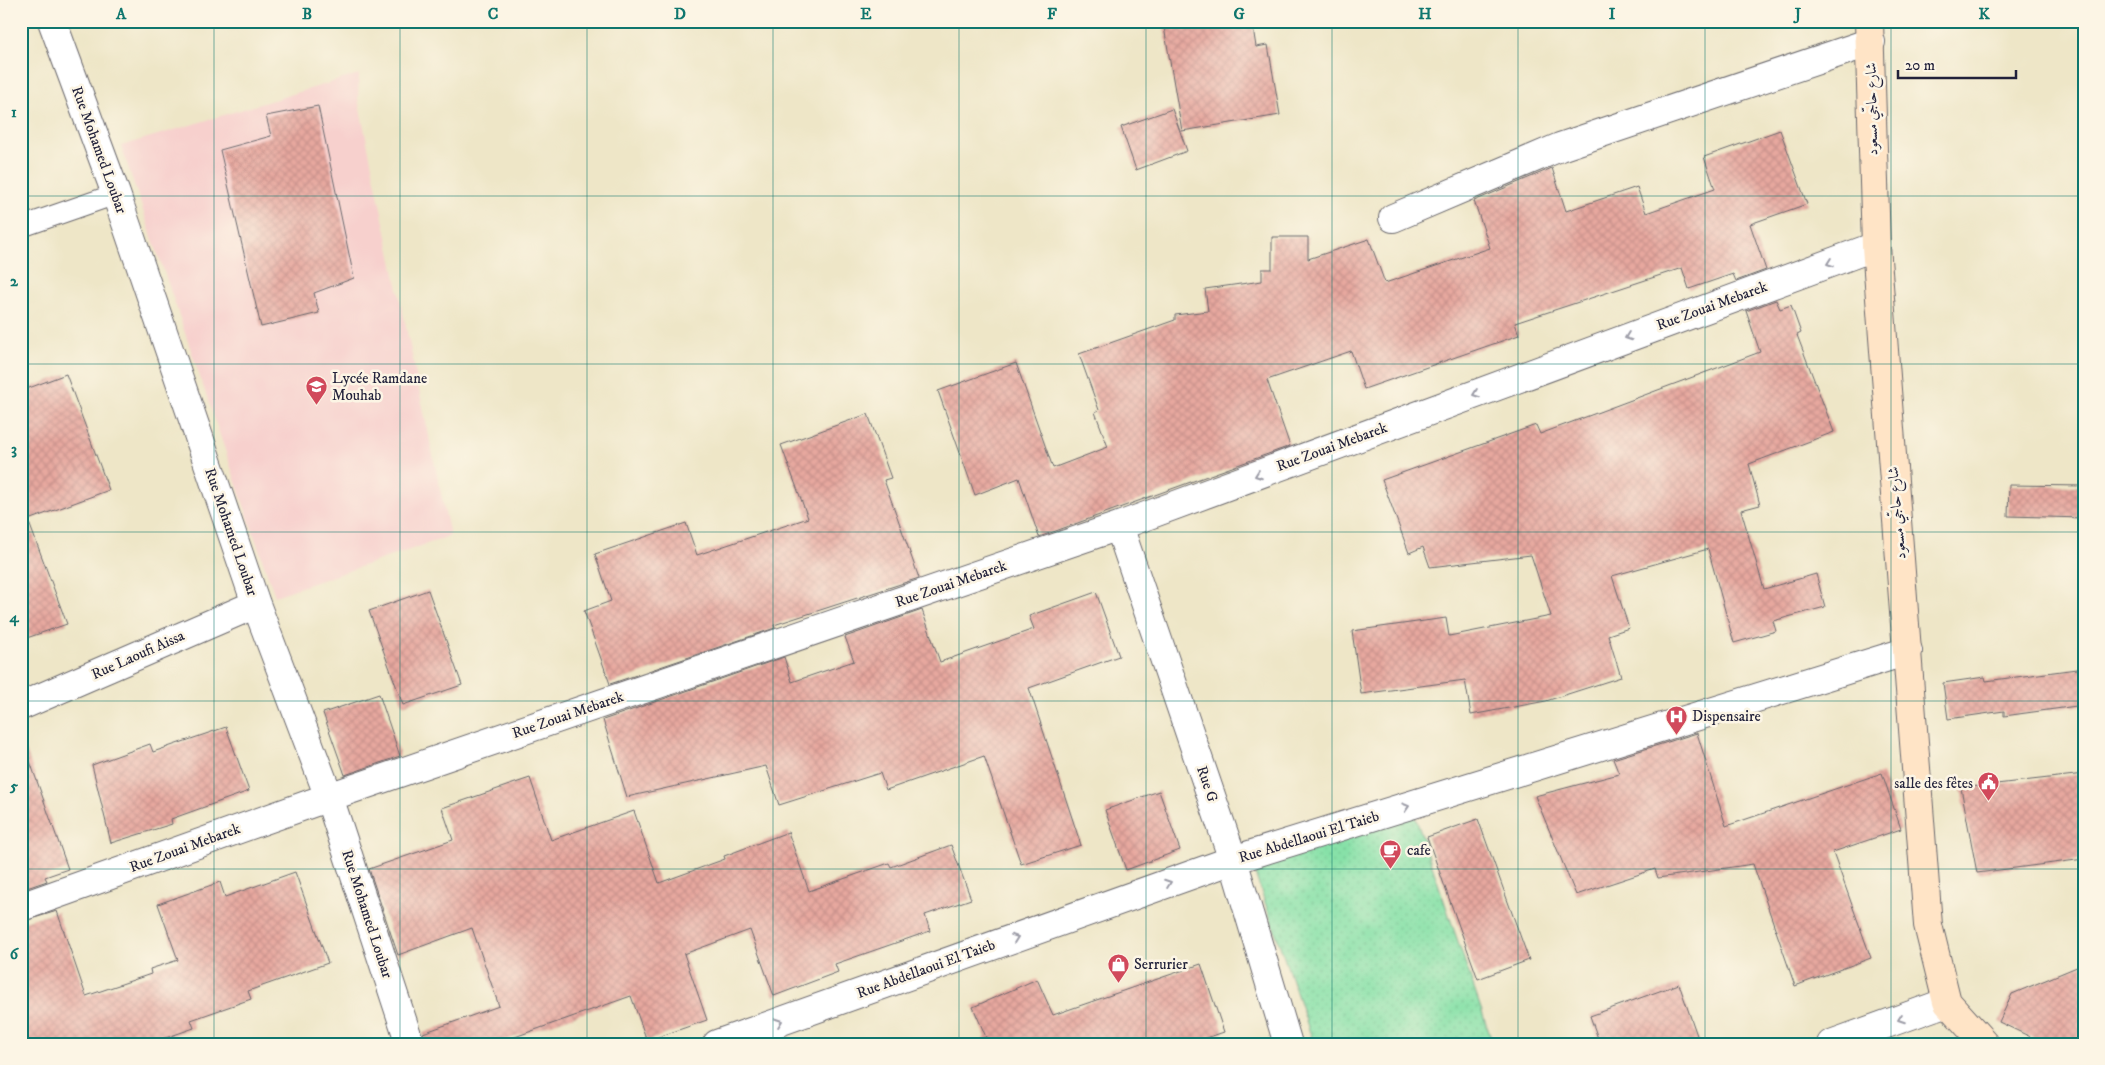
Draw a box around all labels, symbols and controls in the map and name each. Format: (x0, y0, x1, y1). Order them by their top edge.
text: A (115, 4, 127, 24)
text: B (302, 4, 312, 24)
text: C (488, 4, 498, 24)
text: D (674, 4, 686, 24)
text: E (860, 4, 872, 24)
text: F (1047, 4, 1057, 24)
text: G (1233, 4, 1245, 24)
text: H (1418, 4, 1432, 24)
text: I (1609, 4, 1616, 24)
text: J (1793, 4, 1802, 24)
text: K (1978, 4, 1990, 24)
scale bar (1898, 48, 2015, 80)
text: 20 m (1905, 56, 1935, 75)
street label: شارع حاجّي مسعود (1860, 62, 1885, 156)
street label: Rue Mohamed Loubar (67, 84, 131, 217)
text: 1 (11, 102, 17, 122)
one-way arrow (1826, 257, 1835, 267)
text: 2 (10, 271, 19, 291)
street label: Rue Zouai Mebarek (1654, 277, 1771, 335)
one-way arrow (1624, 331, 1633, 341)
place label: Lycée Ramdane Mouhab (332, 369, 427, 405)
school or university icon: Lycée Ramdane Mouhab (304, 375, 328, 406)
one-way arrow (1472, 388, 1481, 398)
street label: Rue Zouai Mebarek (1274, 418, 1391, 476)
text: 3 (11, 439, 17, 459)
street label: Rue Mohamed Loubar (200, 466, 262, 599)
street label: شارع حاجّي مسعود (1881, 466, 1914, 560)
one-way arrow (1254, 469, 1263, 479)
street label: Rue Zouai Mebarek (893, 556, 1010, 612)
text: 4 (8, 607, 19, 627)
street label: Rue Laoufi Aissa (89, 626, 188, 684)
street label: Rue Zouai Mebarek (510, 687, 627, 743)
hospital icon: Dispensaire (1664, 704, 1688, 735)
place label: Dispensaire (1692, 707, 1761, 726)
street label: Rue G (1192, 763, 1222, 805)
public building icon: salle des fêtes (1977, 771, 2001, 802)
place label: salle des fêtes (1894, 774, 1973, 793)
text: 5 (9, 776, 18, 796)
one-way arrow (1401, 802, 1410, 812)
street label: Rue Abdellaoui El Taieb (1237, 807, 1381, 867)
street label: Rue Zouai Mebarek (127, 819, 244, 877)
cafe icon: cafe (1379, 838, 1403, 869)
place label: cafe (1407, 841, 1431, 860)
street label: Rue Mohamed Loubar (337, 847, 397, 981)
one-way arrow (1163, 879, 1172, 889)
one-way arrow (1010, 934, 1019, 944)
street label: Rue Abdellaoui El Taieb (854, 935, 998, 1003)
text: 6 (10, 944, 20, 964)
shop icon: Serrurier (1106, 952, 1130, 983)
place label: Serrurier (1134, 955, 1188, 974)
one-way arrow (1897, 1013, 1906, 1023)
one-way arrow (775, 1017, 783, 1027)

